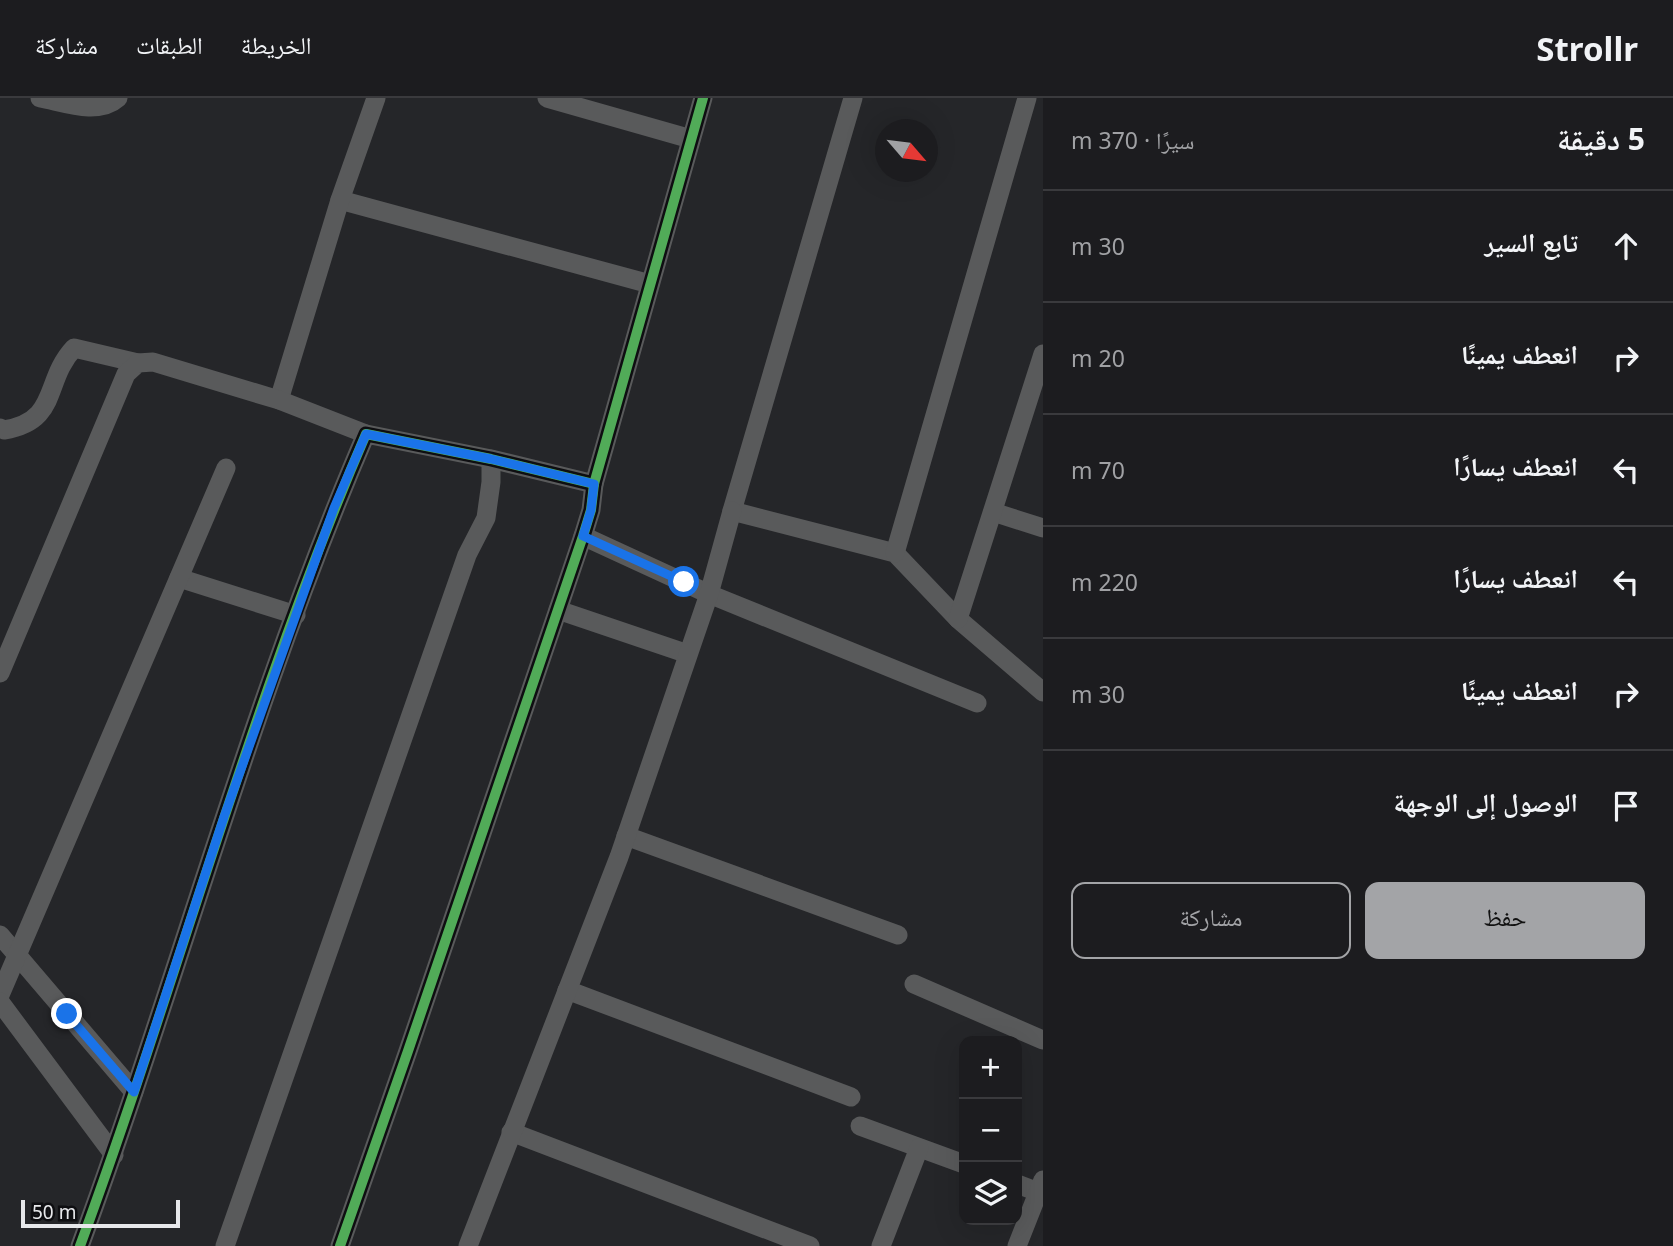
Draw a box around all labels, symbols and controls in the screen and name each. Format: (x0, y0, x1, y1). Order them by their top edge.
text: Strollr (1536, 26, 1638, 71)
text: مشاركة (35, 28, 98, 61)
text: الطبقات (136, 28, 203, 61)
text: الخريطة (241, 28, 311, 61)
text: 5 دقيقة (1557, 118, 1645, 159)
north arrow (875, 119, 938, 182)
text: سيرًا · 370 m (1071, 124, 1194, 156)
text: تابع السير (1485, 224, 1578, 260)
icon: ahead (1607, 227, 1645, 265)
text: 30 m (1071, 230, 1125, 262)
text: انعطف يمينًا (1461, 336, 1578, 372)
icon: right (1607, 339, 1645, 377)
text: 20 m (1071, 342, 1125, 374)
text: انعطف يسارًا (1453, 448, 1578, 484)
icon: left (1607, 451, 1645, 489)
text: 70 m (1071, 454, 1125, 486)
text: انعطف يسارًا (1453, 560, 1578, 596)
icon: left (1607, 563, 1645, 601)
route start (668, 566, 699, 597)
text: 220 m (1071, 566, 1138, 598)
text: انعطف يمينًا (1461, 672, 1578, 708)
icon: right (1607, 675, 1645, 713)
text: 30 m (1071, 678, 1125, 710)
text: الوصول إلى الوجهة (1394, 784, 1578, 820)
icon: arrive (1607, 787, 1645, 825)
button: مشاركة (1071, 882, 1351, 959)
button: حفظ (1365, 882, 1645, 959)
route end (51, 998, 82, 1029)
map controls (959, 1036, 1022, 1225)
button: + (959, 1036, 1022, 1099)
button: − (959, 1099, 1022, 1162)
button: layers (959, 1162, 1022, 1225)
scale bar (21, 1197, 180, 1229)
text: 50 m (32, 1199, 76, 1225)

